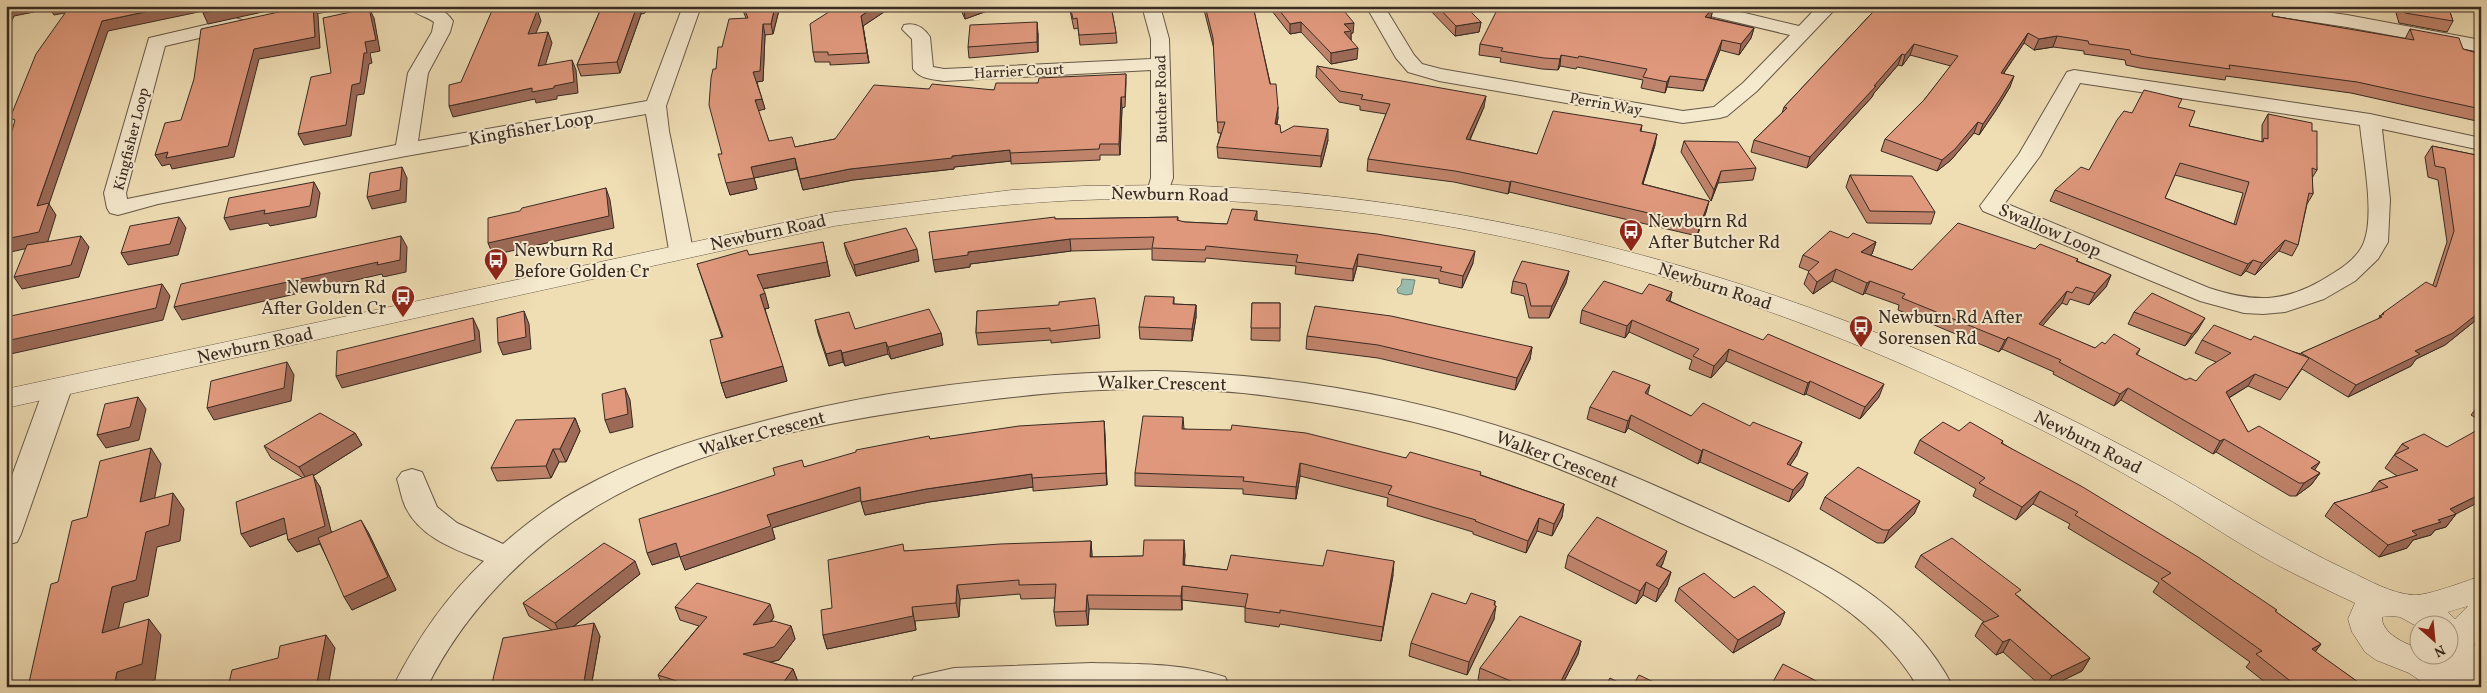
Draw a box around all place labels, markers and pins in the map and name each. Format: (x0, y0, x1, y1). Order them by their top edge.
place label: Newburn Rd After Butcher Rd (1648, 210, 1780, 256)
bus stop icon: Newburn Rd After Butcher Rd (1618, 218, 1644, 252)
place label: Newburn Rd Before Golden Cr (514, 239, 650, 285)
bus stop icon: Newburn Rd Before Golden Cr (483, 247, 509, 281)
place label: Newburn Rd After Golden Cr (261, 276, 386, 322)
bus stop icon: Newburn Rd After Golden Cr (390, 284, 416, 318)
place label: Newburn Rd After Sorensen Rd (1878, 306, 2023, 352)
bus stop icon: Newburn Rd After Sorensen Rd (1848, 314, 1874, 348)

